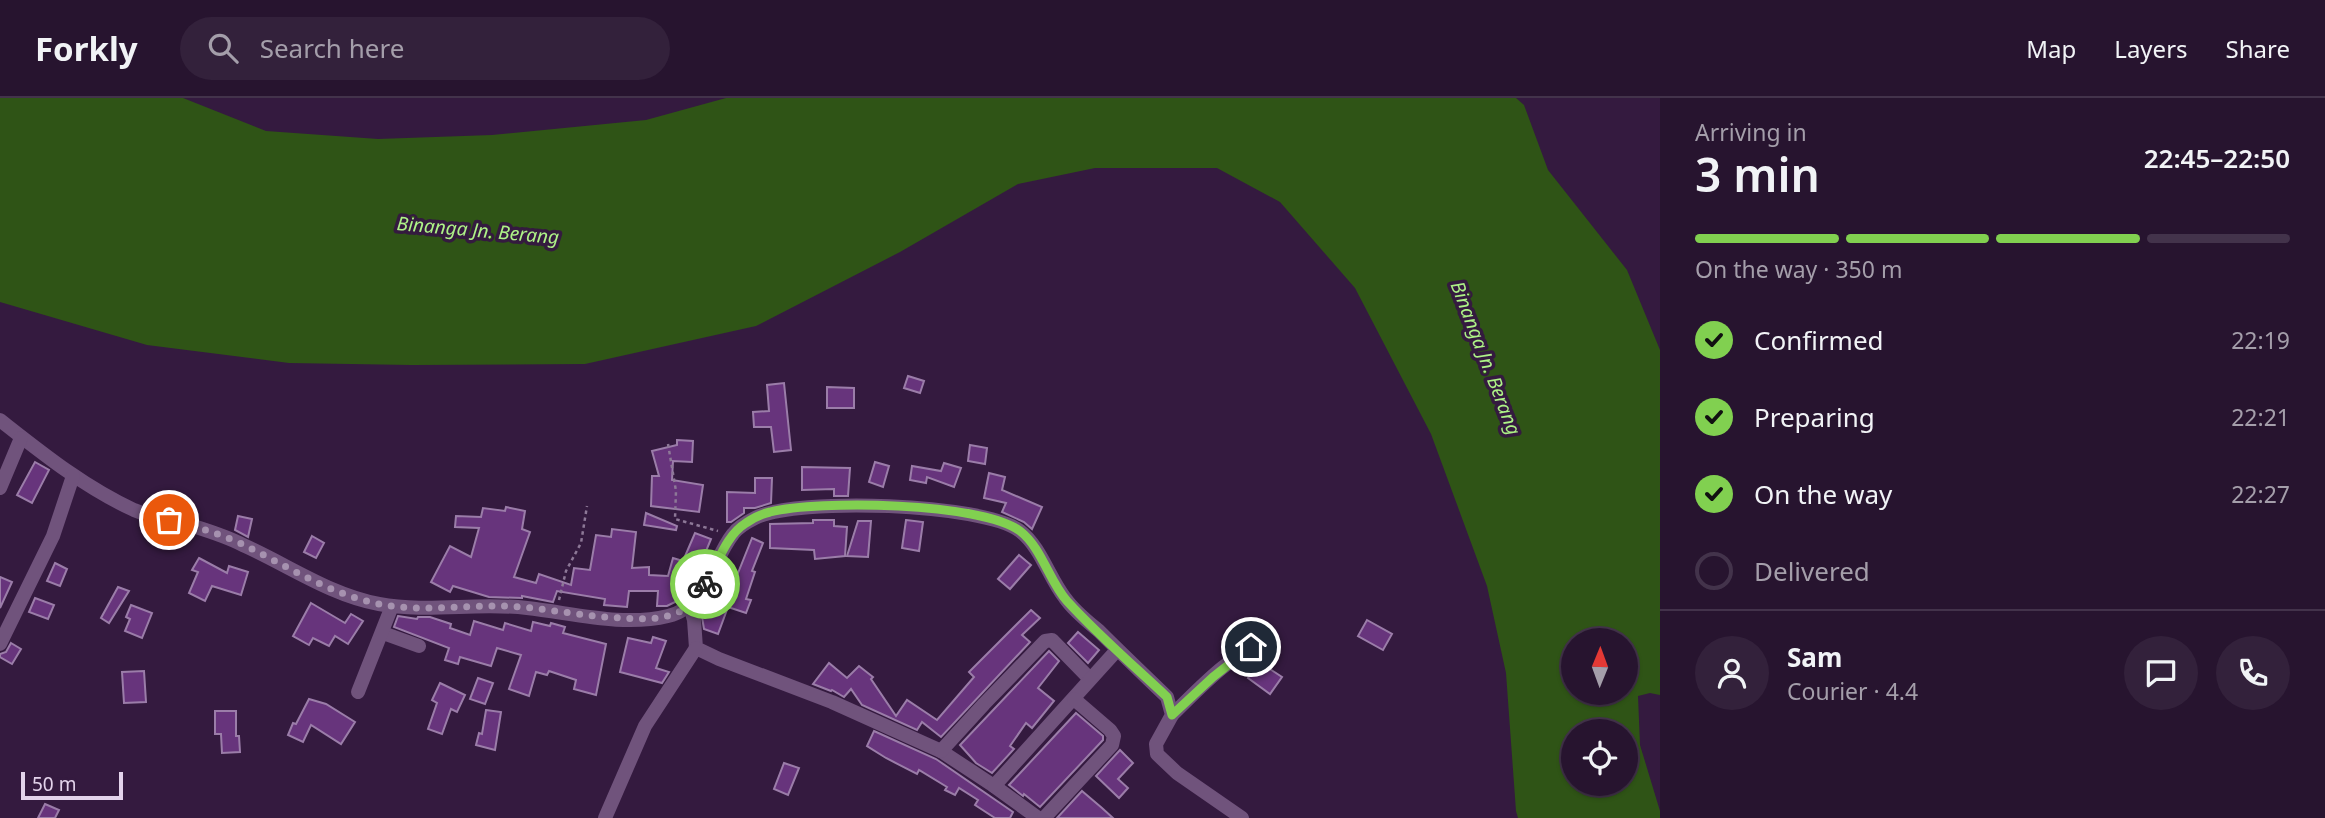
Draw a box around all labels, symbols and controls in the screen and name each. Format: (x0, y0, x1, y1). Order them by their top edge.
search box (180, 17, 670, 80)
text: Forkly (35, 26, 138, 71)
icon: search (204, 29, 242, 67)
text: Search here (260, 30, 404, 66)
text: Map (2026, 32, 2076, 65)
text: Layers (2114, 32, 2188, 65)
text: Share (2226, 32, 2290, 65)
text: Arriving in (1695, 116, 1807, 148)
text: 22:45–22:50 (2144, 140, 2290, 176)
text: 3 min (1695, 143, 1820, 205)
water label: Binanga Jn. Berang (396, 210, 560, 250)
text: On the way · 350 m (1695, 253, 1902, 285)
water label: Binanga Jn. Berang (1445, 277, 1527, 439)
icon: check (1695, 321, 1733, 359)
text: Confirmed (1754, 322, 1884, 358)
text: 22:19 (2231, 324, 2290, 356)
icon: check (1695, 398, 1733, 436)
text: Preparing (1754, 399, 1875, 435)
text: 22:21 (2231, 401, 2290, 433)
icon: check (1695, 475, 1733, 513)
text: On the way (1754, 476, 1892, 512)
text: 22:27 (2231, 478, 2290, 510)
pin (139, 490, 199, 550)
icon: bag (150, 501, 188, 539)
courier (670, 549, 740, 619)
text: Delivered (1754, 553, 1870, 589)
icon: bike (686, 565, 724, 603)
pin (1221, 617, 1281, 677)
icon: home (1232, 628, 1270, 666)
north arrow (1561, 628, 1638, 705)
map controls (1561, 628, 1638, 796)
button: person (1695, 636, 1769, 710)
button: chat (2124, 636, 2198, 710)
button: phone (2216, 636, 2290, 710)
text: Sam (1787, 639, 1842, 675)
text: Courier · 4.4 (1787, 675, 1918, 707)
button: locate (1561, 719, 1638, 796)
scale bar (21, 769, 122, 801)
text: 50 m (32, 771, 76, 797)

